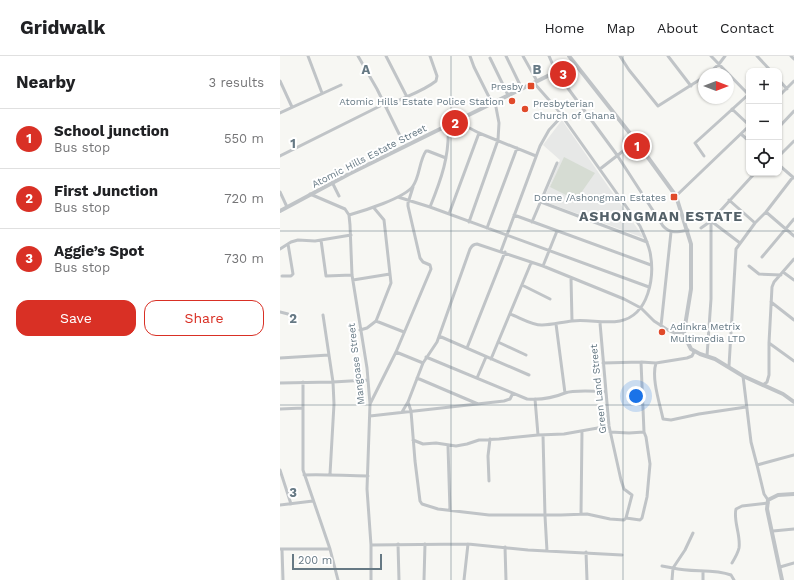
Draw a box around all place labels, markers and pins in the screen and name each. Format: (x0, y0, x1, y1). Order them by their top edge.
pin: 3 (550, 59, 576, 89)
place label: Presby (491, 81, 524, 92)
marker: Presby (526, 81, 536, 91)
place label: Atomic Hills Estate Police Station (339, 96, 504, 107)
marker: Atomic Hills Estate Police Station (507, 96, 517, 106)
place label: Presbyterian Church of Ghana (533, 98, 615, 121)
marker: Presbyterian Church of Ghana (520, 104, 530, 114)
pin: 2 (442, 108, 468, 138)
pin: 1 (624, 131, 650, 161)
place label: Dome /Ashongman Estates (534, 192, 666, 203)
marker: Dome /Ashongman Estates (669, 192, 679, 202)
place label: Adinkra Metrix Multimedia LTD (670, 321, 745, 344)
marker: Adinkra Metrix Multimedia LTD (657, 327, 667, 337)

